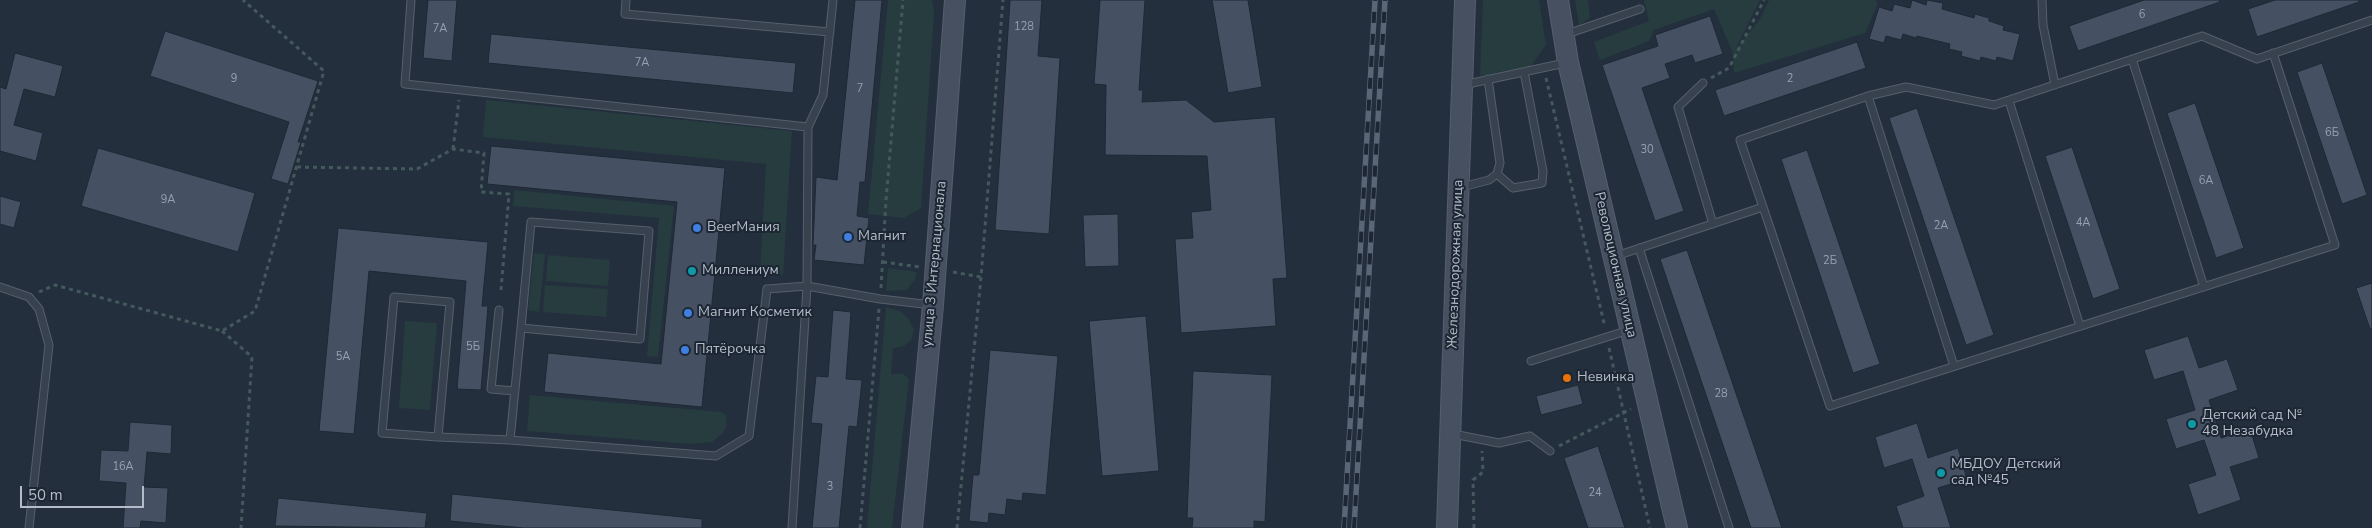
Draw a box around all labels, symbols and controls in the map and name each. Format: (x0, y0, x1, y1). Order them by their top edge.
house number: 6 (2139, 8, 2145, 22)
house number: 128 (1014, 20, 1034, 34)
house number: 7А (433, 22, 447, 36)
house number: 7А (635, 56, 649, 70)
house number: 9 (231, 72, 237, 86)
house number: 2 (1787, 72, 1793, 86)
house number: 7 (857, 82, 863, 96)
house number: 6Б (2325, 126, 2339, 140)
house number: 30 (1640, 143, 1654, 157)
house number: 6А (2199, 174, 2213, 188)
street label: Железнодорожная улица (1445, 179, 1467, 349)
street label: улица 3 Интернационала (919, 180, 951, 348)
street label: Революционная улица (1590, 190, 1640, 340)
house number: 9А (161, 193, 175, 207)
house number: 4А (2076, 216, 2090, 230)
house number: 2А (1934, 219, 1948, 233)
place label: BeerМания (707, 220, 780, 236)
marker: BeerМания (691, 222, 703, 234)
place label: Магнит (858, 229, 906, 245)
marker: Магнит (842, 231, 854, 243)
house number: 2Б (1823, 254, 1837, 268)
place label: Миллениум (702, 263, 779, 279)
marker: Миллениум (686, 265, 698, 277)
place label: Магнит Косметик (698, 305, 812, 321)
marker: Магнит Косметик (682, 307, 694, 319)
house number: 5Б (466, 340, 480, 354)
place label: Пятёрочка (695, 342, 766, 358)
marker: Пятёрочка (679, 344, 691, 356)
house number: 5А (336, 350, 350, 364)
place label: Невинка (1577, 370, 1634, 386)
marker: Невинка (1561, 372, 1573, 384)
house number: 28 (1714, 387, 1728, 401)
place label: Детский сад № 48 Незабудка (2202, 408, 2302, 441)
marker: Детский сад № 48 Незабудка (2186, 418, 2198, 430)
place label: МБДОУ Детский сад №45 (1951, 457, 2061, 490)
house number: 16А (112, 460, 134, 474)
marker: МБДОУ Детский сад №45 (1935, 467, 1947, 479)
scale bar (22, 476, 146, 508)
house number: 3 (827, 480, 833, 494)
text: 50 m (28, 485, 63, 505)
house number: 24 (1588, 486, 1602, 500)

